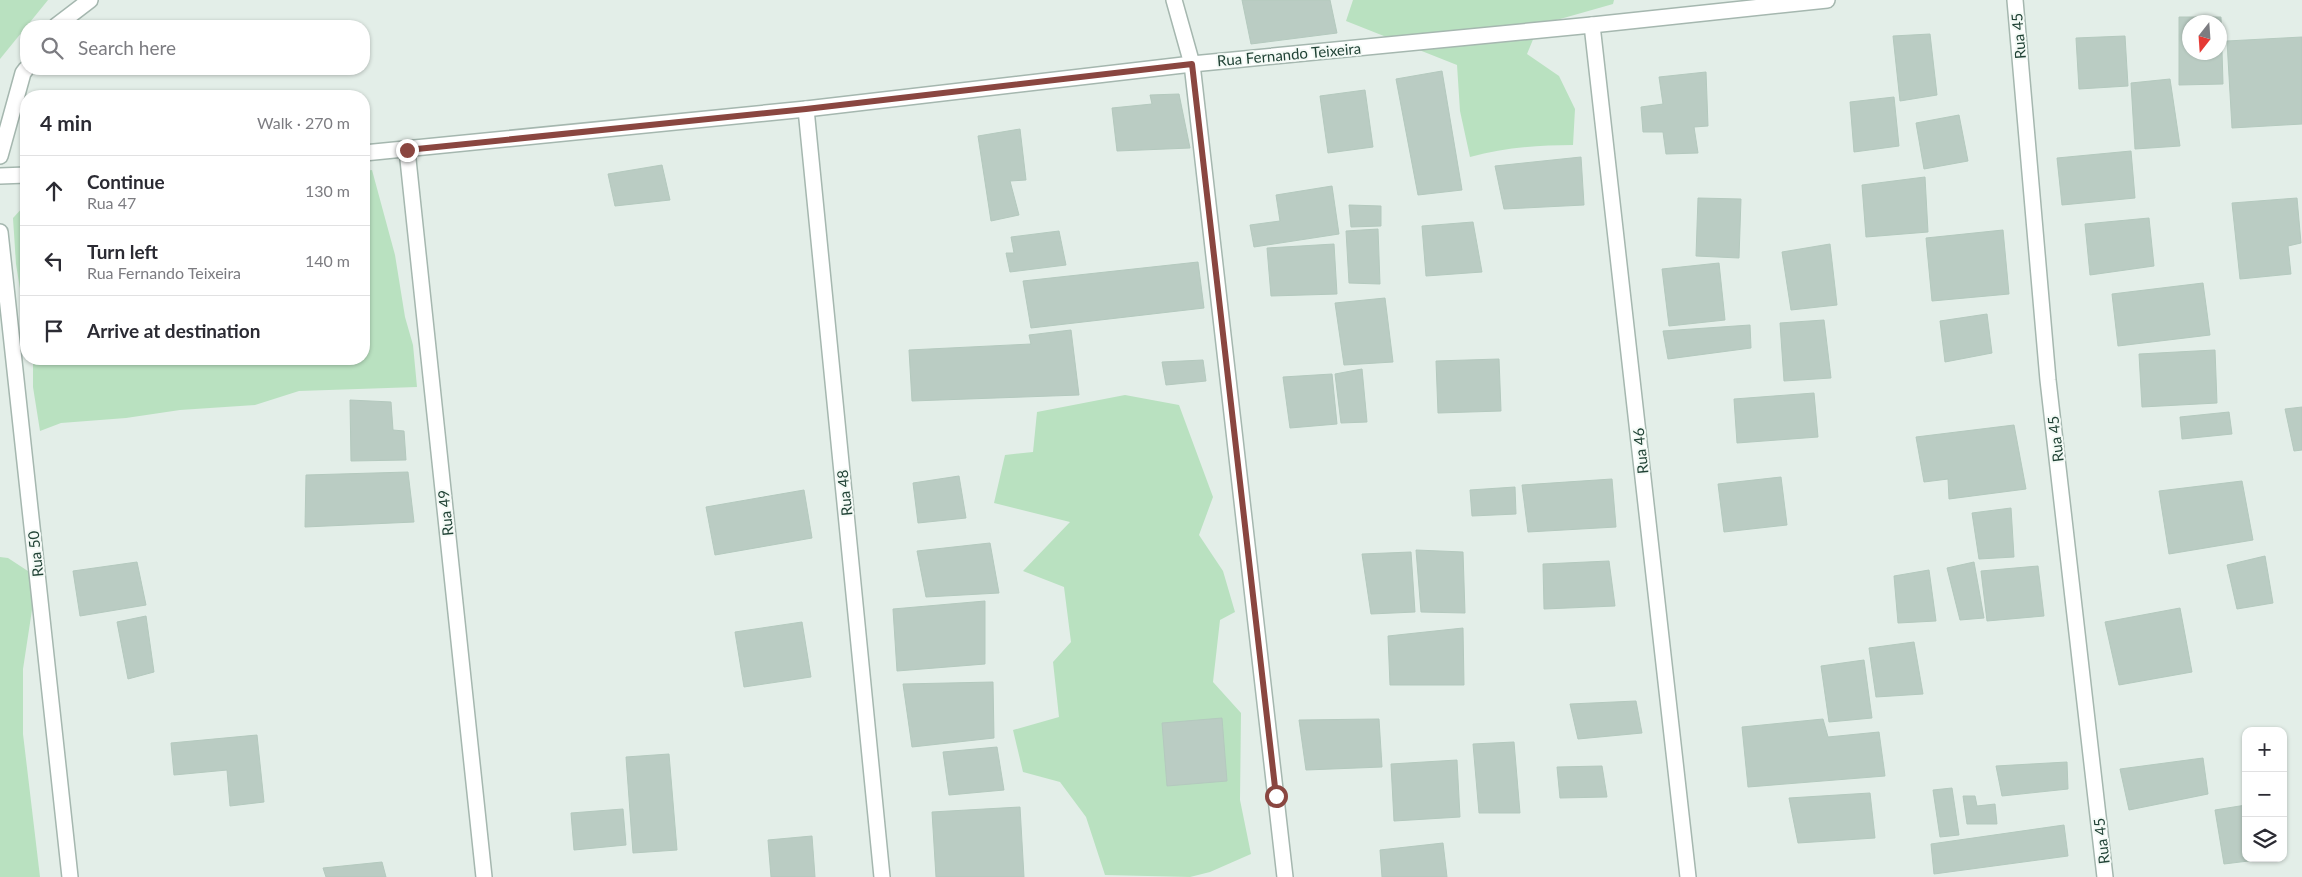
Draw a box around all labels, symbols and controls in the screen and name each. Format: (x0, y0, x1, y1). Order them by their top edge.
street label: Rua 45 (2007, 12, 2029, 60)
north arrow (2182, 15, 2227, 60)
search box (20, 20, 370, 75)
icon: search (38, 34, 66, 62)
text: Search here (78, 36, 176, 59)
street label: Rua Fernando Teixeira (1216, 39, 1362, 69)
text: 4 min (40, 110, 92, 135)
text: Walk · 270 m (257, 113, 350, 132)
route end (396, 139, 419, 162)
text: Continue (87, 170, 165, 193)
icon: ahead (40, 177, 68, 205)
text: 130 m (305, 181, 350, 200)
text: Rua 47 (87, 193, 136, 212)
text: Turn left (87, 240, 158, 263)
icon: left (40, 247, 68, 275)
text: 140 m (305, 251, 350, 270)
text: Rua Fernando Teixeira (87, 263, 241, 282)
icon: arrive (40, 317, 68, 345)
text: Arrive at destination (87, 319, 260, 342)
street label: Rua 45 (2043, 415, 2067, 463)
street label: Rua 46 (1629, 427, 1651, 475)
street label: Rua 48 (833, 469, 855, 517)
street label: Rua 49 (434, 489, 456, 537)
street label: Rua 50 (24, 530, 46, 578)
map controls (2242, 727, 2287, 862)
button: + (2242, 727, 2287, 772)
button: − (2242, 772, 2287, 817)
route start (1265, 785, 1288, 808)
street label: Rua 45 (2089, 817, 2113, 865)
button: layers (2242, 817, 2287, 862)

